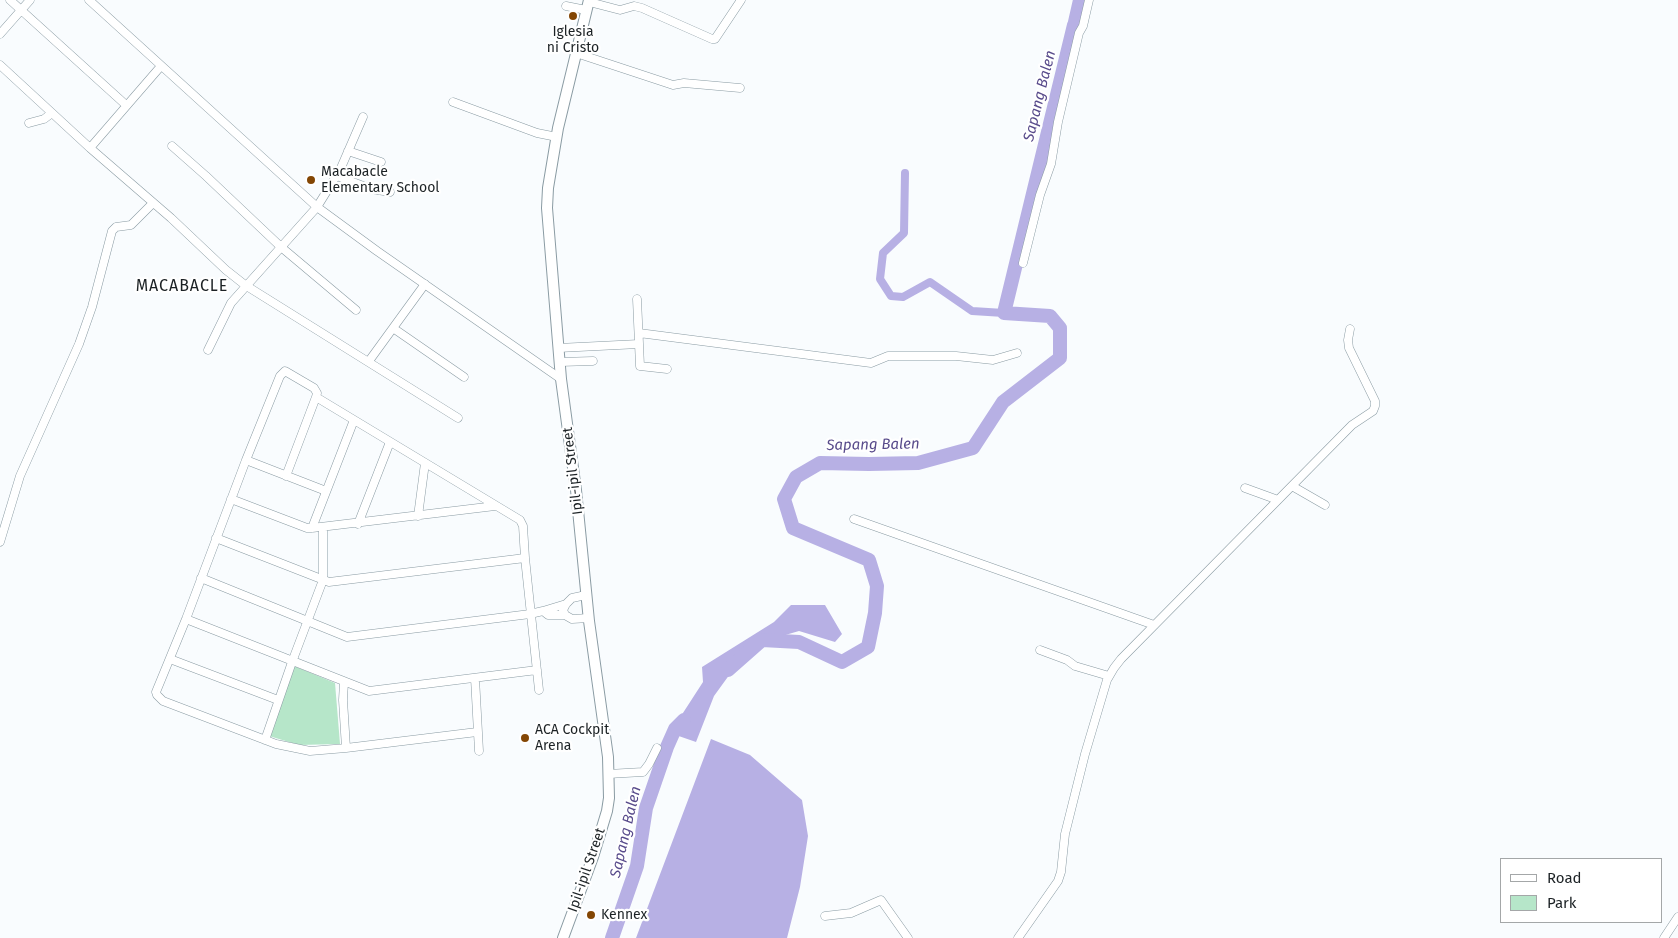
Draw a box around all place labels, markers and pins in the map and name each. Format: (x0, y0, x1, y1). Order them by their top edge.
marker: Iglesia ni Cristo (567, 10, 579, 22)
place label: Iglesia ni Cristo (547, 24, 599, 56)
place label: Macabacle Elementary School (321, 164, 439, 196)
marker: Macabacle Elementary School (305, 174, 317, 186)
place label: ACA Cockpit Arena (535, 722, 609, 754)
marker: ACA Cockpit Arena (519, 732, 531, 744)
place label: Kennex (601, 907, 647, 923)
marker: Kennex (585, 909, 597, 921)

